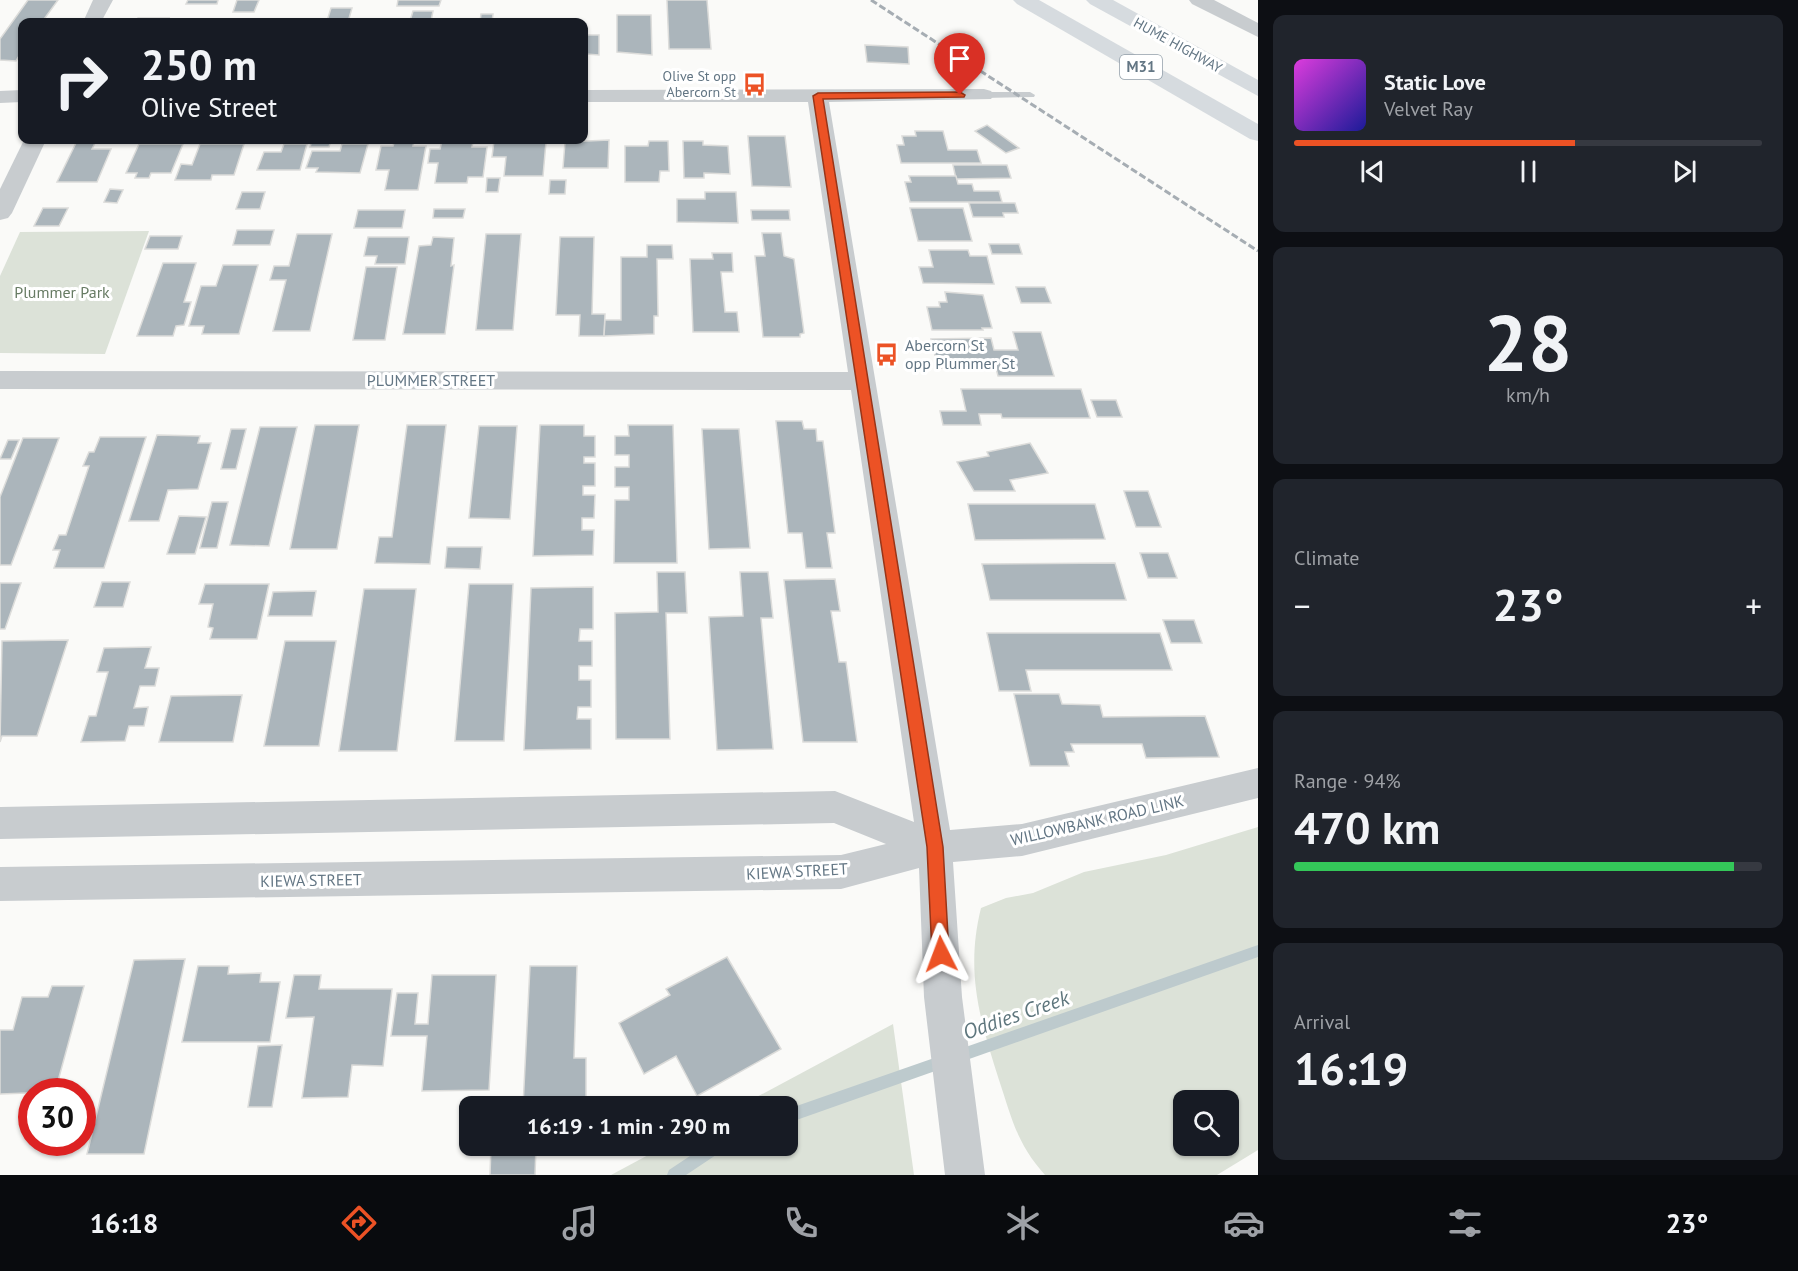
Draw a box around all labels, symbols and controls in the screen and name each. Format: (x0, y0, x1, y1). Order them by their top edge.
street label: HUME HIGHWAY (1131, 13, 1226, 77)
pin (934, 33, 985, 95)
text: 250 m (141, 37, 257, 92)
icon: right (42, 42, 120, 120)
icon: arrive (943, 42, 976, 75)
road number: M31 (1120, 55, 1162, 79)
place label: Olive St opp Abercorn St (663, 67, 736, 101)
text: Static Love (1384, 68, 1486, 96)
bus stop icon: Olive St opp Abercorn St (741, 71, 767, 97)
text: Olive Street (141, 90, 277, 124)
text: Velvet Ray (1384, 96, 1473, 122)
icon: previous (1356, 155, 1389, 188)
icon: pause (1512, 155, 1545, 188)
icon: next (1668, 155, 1701, 188)
park label: Plummer Park (14, 282, 110, 302)
text: 28 (1484, 292, 1572, 393)
place label: Abercorn St opp Plummer St (905, 335, 1016, 373)
bus stop icon: Abercorn St opp Plummer St (874, 341, 900, 367)
street label: PLUMMER STREET (367, 370, 495, 390)
text: km/h (1506, 382, 1550, 408)
text: Climate (1294, 545, 1360, 571)
text: 23° (1493, 575, 1563, 633)
text: − (1294, 584, 1311, 627)
text: + (1745, 584, 1762, 627)
text: Range · 94% (1294, 768, 1401, 794)
street label: WILLOWBANK ROAD LINK (1008, 790, 1186, 850)
text: 470 km (1294, 798, 1440, 856)
street label: KIEWA STREET (746, 858, 848, 884)
street label: KIEWA STREET (260, 869, 362, 891)
position arrow (909, 922, 973, 986)
water label: Oddies Creek (959, 983, 1074, 1045)
text: Arrival (1294, 1009, 1350, 1035)
text: 16:19 (1294, 1039, 1408, 1097)
speed limit sign: 30 (18, 1078, 96, 1156)
map controls (1173, 1090, 1239, 1156)
button: search (1173, 1090, 1239, 1156)
text: 16:19 · 1 min · 290 m (527, 1112, 730, 1140)
icon: directions (338, 1202, 380, 1244)
icon: music (559, 1202, 601, 1244)
icon: phone (780, 1202, 822, 1244)
icon: climate (1002, 1202, 1044, 1244)
icon: car (1223, 1202, 1265, 1244)
icon: filters (1444, 1202, 1486, 1244)
text: 16:18 (90, 1206, 158, 1240)
text: 23° (1666, 1206, 1708, 1240)

